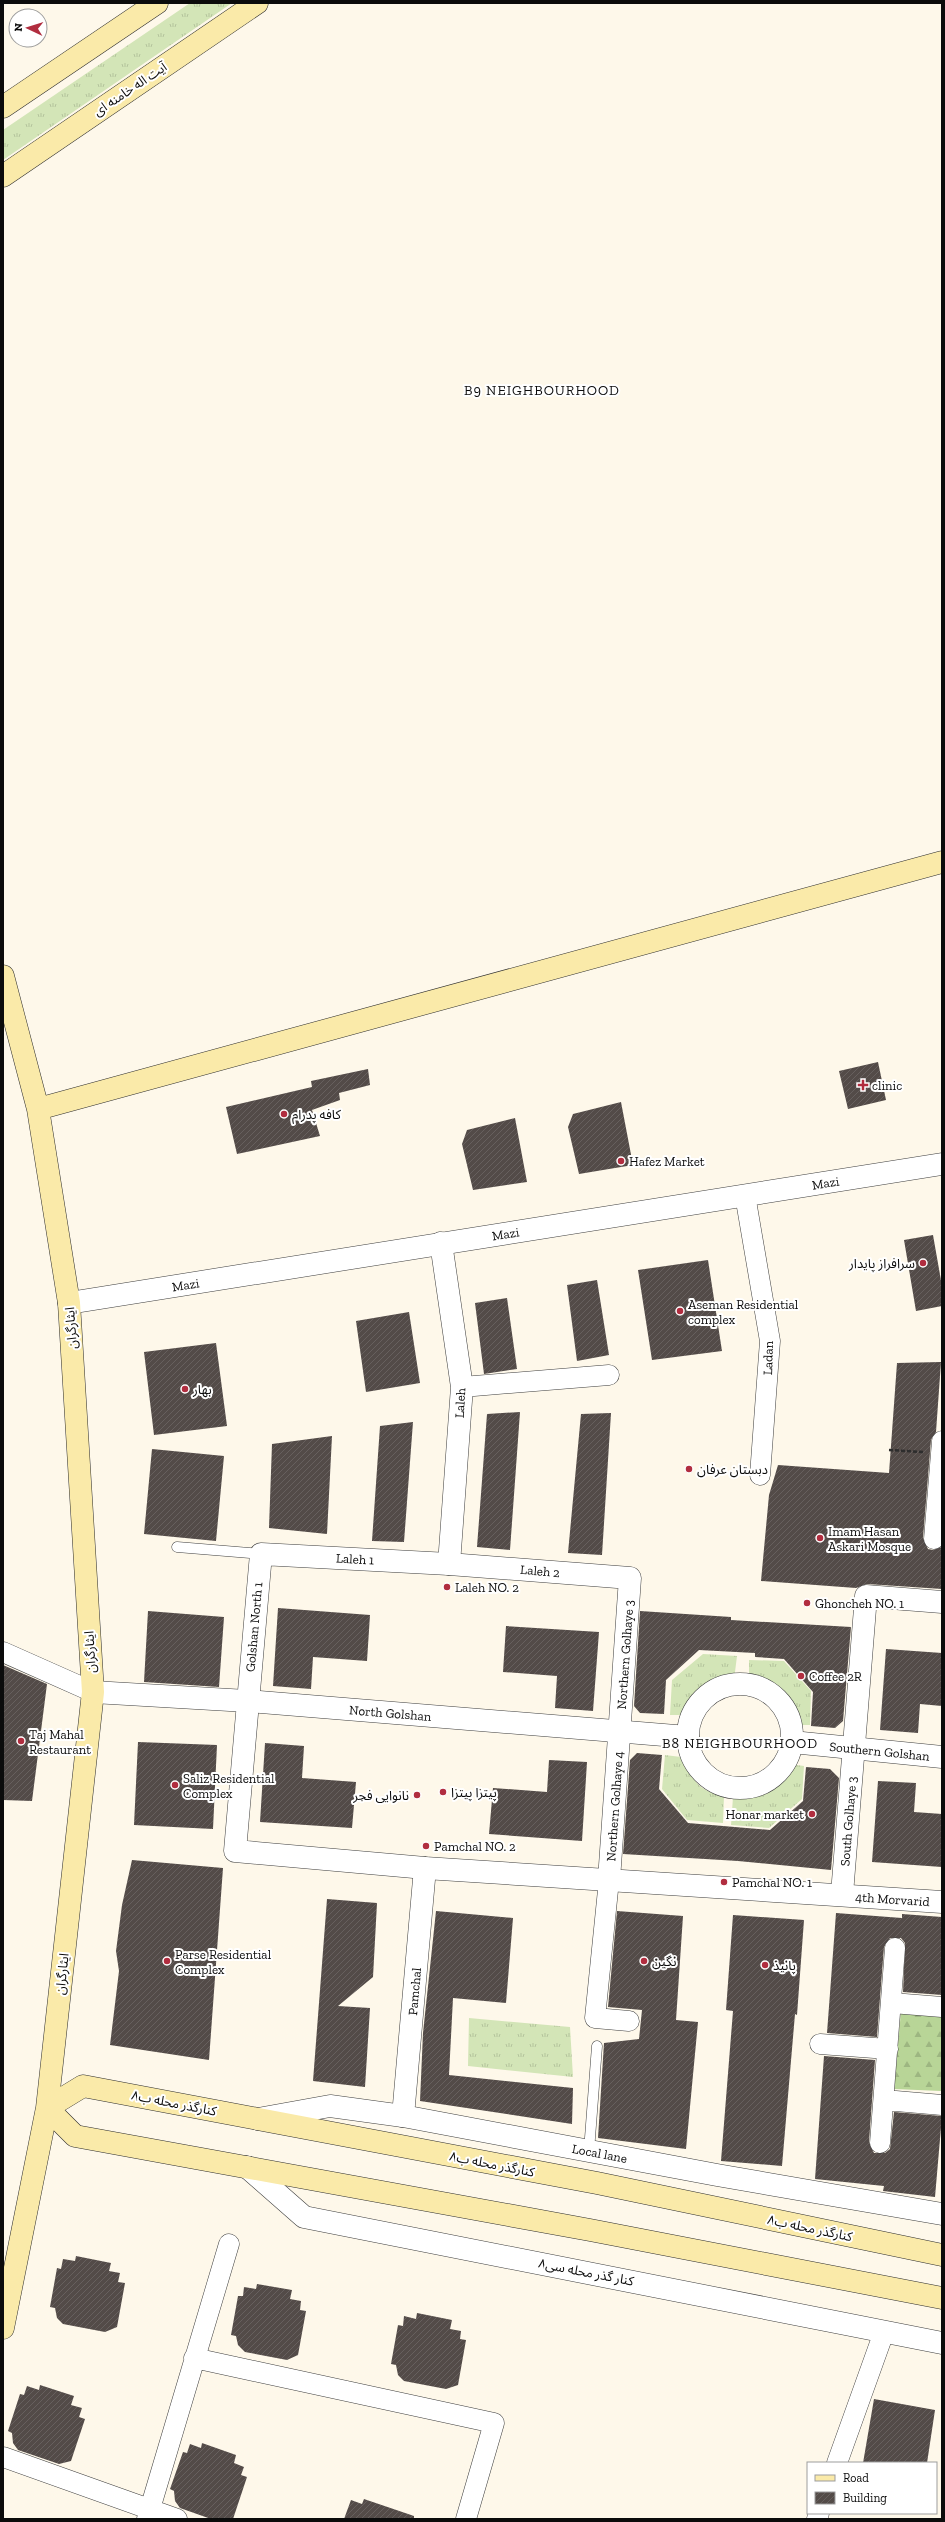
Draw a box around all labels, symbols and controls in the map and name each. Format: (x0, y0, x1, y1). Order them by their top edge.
north arrow (8, 8, 48, 48)
text: N (12, 22, 25, 32)
street label: آیت اله خامنه ای (91, 58, 171, 120)
district label: B9 NEIGHBOURHOOD (464, 382, 620, 399)
place label: clinic (872, 1078, 902, 1093)
marker: clinic (857, 1079, 869, 1091)
place label: کافه پدرام (292, 1107, 341, 1124)
marker: کافه پدرام (279, 1109, 289, 1119)
place label: Hafez Market (629, 1154, 705, 1169)
marker: Hafez Market (616, 1156, 626, 1166)
street label: Mazi (811, 1173, 840, 1192)
street label: Mazi (491, 1224, 521, 1243)
place label: سرافراز پایدار (848, 1256, 915, 1273)
marker: سرافراز پایدار (918, 1258, 928, 1268)
street label: Mazi (171, 1275, 201, 1294)
place label: Aseman Residential complex (688, 1297, 799, 1327)
street label: ایثارگران (62, 1306, 81, 1349)
marker: Aseman Residential complex (675, 1306, 685, 1316)
street label: Ladan (760, 1340, 776, 1375)
place label: بهار (192, 1382, 212, 1398)
marker: بهار (180, 1384, 190, 1394)
street label: Laleh (452, 1387, 468, 1418)
place label: دبستان عرفان (697, 1462, 768, 1478)
marker: دبستان عرفان (684, 1464, 694, 1474)
place label: Imam Hasan Askari Mosque (828, 1524, 911, 1554)
marker: Imam Hasan Askari Mosque (815, 1533, 825, 1543)
street label: Laleh 1 (336, 1551, 374, 1567)
street label: Laleh 2 (520, 1562, 561, 1580)
place label: Laleh NO. 2 (455, 1580, 519, 1595)
street label: Golshan North 1 (243, 1581, 265, 1673)
marker: Laleh NO. 2 (442, 1582, 452, 1592)
place label: Ghoncheh NO. 1 (815, 1596, 904, 1611)
marker: Ghoncheh NO. 1 (802, 1598, 812, 1608)
street label: Northern Golhaye 3 (613, 1599, 636, 1710)
street label: ایثارگران (81, 1631, 100, 1673)
place label: Coffee 2R (809, 1669, 862, 1684)
marker: Coffee 2R (796, 1671, 806, 1681)
street label: North Golshan (349, 1702, 432, 1724)
place label: Taj Mahal Restaurant (29, 1727, 91, 1757)
district label: B8 NEIGHBOURHOOD (662, 1735, 818, 1752)
marker: Taj Mahal Restaurant (16, 1736, 26, 1746)
street label: Southern Golshan (829, 1738, 931, 1763)
street label: Northern Golhaye 4 (603, 1751, 625, 1862)
place label: Saliz Residential Complex (183, 1771, 275, 1801)
street label: South Golhaye 3 (837, 1776, 859, 1867)
marker: Saliz Residential Complex (170, 1780, 180, 1790)
place label: پیتزا پیتزا (451, 1785, 497, 1802)
marker: پیتزا پیتزا (438, 1787, 448, 1797)
place label: نانوایی فجر (352, 1788, 409, 1804)
marker: نانوایی فجر (412, 1790, 422, 1800)
place label: Honar market (726, 1807, 804, 1822)
marker: Honar market (807, 1809, 817, 1819)
place label: Pamchal NO. 2 (434, 1839, 516, 1854)
marker: Pamchal NO. 2 (421, 1841, 431, 1851)
place label: Pamchal NO. 1 (732, 1875, 812, 1890)
marker: Pamchal NO. 1 (719, 1877, 729, 1887)
street label: 4th Morvarid (855, 1889, 930, 1909)
place label: Parse Residential Complex (175, 1947, 272, 1977)
street label: ایثارگران (52, 1952, 73, 1996)
place label: نگین (652, 1954, 676, 1970)
marker: Parse Residential Complex (162, 1956, 172, 1966)
marker: نگین (639, 1956, 649, 1966)
place label: پانیذ (773, 1958, 796, 1975)
marker: پانیذ (760, 1960, 770, 1970)
street label: Pamchal (404, 1966, 424, 2016)
street label: کنارگذر محله ب۸ (130, 2087, 218, 2119)
street label: Local lane (571, 2140, 629, 2165)
street label: کنارگذر محله ب۸ (448, 2148, 536, 2180)
street label: کنارگذر محله ب۸ (766, 2212, 854, 2245)
street label: کنار گذر محله سی۸ (537, 2255, 636, 2290)
legend (807, 2462, 937, 2514)
text: Road (843, 2471, 869, 2485)
text: Building (843, 2491, 887, 2505)

